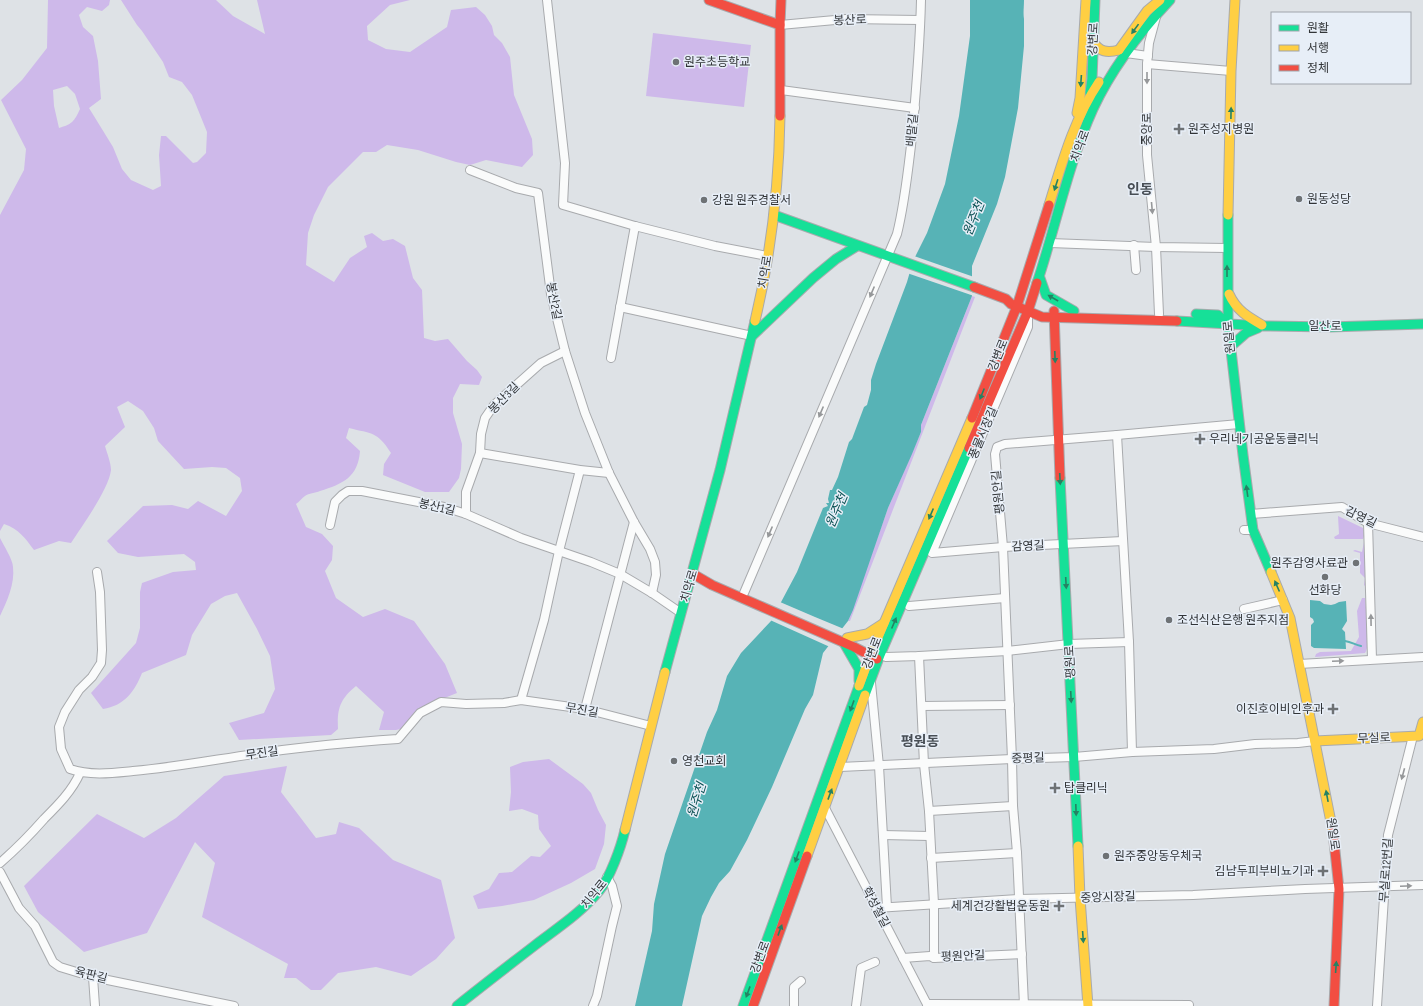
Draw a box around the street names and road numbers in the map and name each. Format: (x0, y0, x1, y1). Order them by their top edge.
street label: 봉산로 (833, 12, 867, 29)
street label: 강변로 (1085, 22, 1102, 56)
street label: 중앙로 (1140, 112, 1155, 146)
street label: 배말길 (903, 113, 922, 147)
street label: 치악로 (1068, 128, 1093, 164)
street label: 치악로 (755, 255, 775, 290)
street label: 봉산2길 (543, 281, 565, 321)
street label: 일산로 (1308, 319, 1342, 334)
street label: 원일로 (1221, 320, 1238, 354)
street label: 강변로 (985, 337, 1012, 373)
street label: 봉산3길 (486, 379, 523, 417)
street label: 풍물시장길 (966, 405, 1001, 462)
street label: 평원안길 (989, 469, 1008, 515)
street label: 봉산1길 (417, 496, 457, 519)
street label: 감영길 (1343, 503, 1379, 531)
street label: 감영길 (1011, 538, 1045, 555)
street label: 치악로 (678, 568, 701, 604)
street label: 강변로 (860, 635, 885, 671)
street label: 평원로 (1062, 645, 1079, 679)
street label: 무진길 (564, 700, 600, 721)
street label: 무실로 (1357, 730, 1391, 747)
street label: 무진길 (245, 744, 280, 763)
street label: 중평길 (1011, 750, 1045, 767)
street label: 원일로 (1323, 817, 1342, 852)
street label: 무실로12번길 (1377, 837, 1396, 903)
street label: 치악로 (578, 877, 611, 912)
street label: 학성철길 (859, 884, 893, 930)
street label: 중앙시장길 (1080, 889, 1136, 906)
street label: 강변로 (748, 939, 773, 975)
street label: 평원안길 (941, 948, 985, 965)
street label: 육판길 (73, 964, 109, 987)

